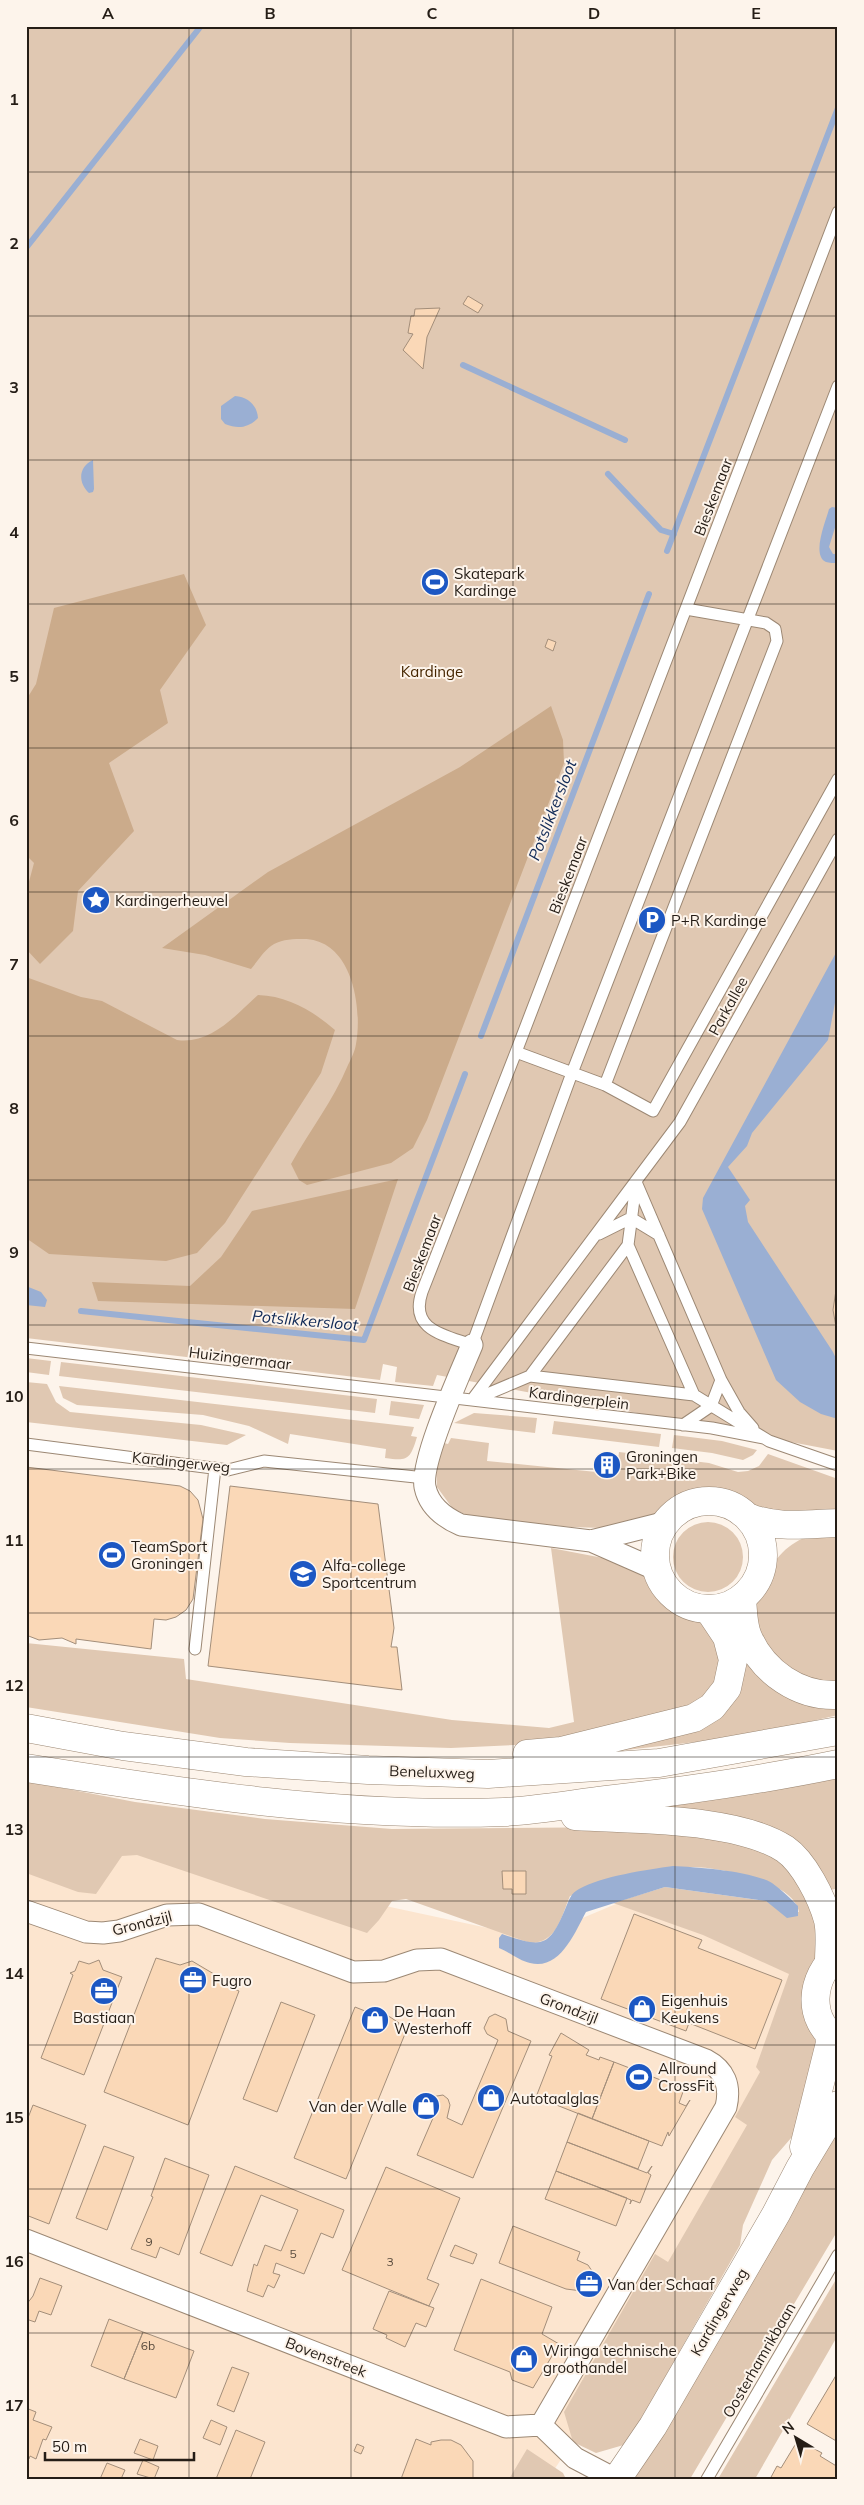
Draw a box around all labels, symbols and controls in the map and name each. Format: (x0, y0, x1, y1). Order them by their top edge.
text: A (102, 3, 114, 23)
text: B (264, 3, 276, 23)
text: C (427, 3, 438, 23)
text: D (588, 3, 600, 23)
text: E (751, 3, 761, 23)
text: 1 (9, 89, 19, 109)
text: 2 (9, 233, 19, 253)
text: 3 (9, 377, 19, 397)
street label: Bieskemaar (689, 455, 737, 539)
text: 4 (9, 522, 19, 542)
place label: Skatepark Kardinge (454, 564, 525, 600)
sports icon: Skatepark Kardinge (420, 567, 450, 597)
park label: Kardinge (401, 662, 463, 681)
text: 5 (9, 666, 19, 686)
water label: Potslikkersloot (524, 756, 581, 863)
text: 6 (9, 810, 19, 830)
street label: Bieskemaar (544, 833, 592, 917)
place icon: Kardingerheuvel (81, 885, 111, 915)
place label: Kardingerheuvel (115, 891, 228, 910)
parking icon: P+R Kardinge (637, 905, 667, 935)
place label: P+R Kardinge (671, 911, 767, 930)
text: 7 (9, 954, 19, 974)
street label: Parkallee (704, 973, 752, 1039)
text: 8 (9, 1098, 19, 1118)
street label: Bieskemaar (398, 1211, 446, 1295)
text: 9 (9, 1242, 19, 1262)
water label: Potslikkersloot (251, 1305, 359, 1335)
street label: Huizingermaar (188, 1342, 293, 1374)
street label: Kardingerplein (528, 1382, 630, 1414)
text: 10 (4, 1386, 24, 1406)
street label: Kardingerweg (131, 1447, 231, 1477)
place label: Groningen Park+Bike (626, 1447, 698, 1483)
building icon: Groningen Park+Bike (592, 1450, 622, 1480)
text: 11 (4, 1530, 24, 1550)
place label: TeamSport Groningen (131, 1537, 207, 1573)
sports icon: TeamSport Groningen (97, 1540, 127, 1570)
place label: Alfa-college Sportcentrum (322, 1556, 417, 1592)
school or university icon: Alfa-college Sportcentrum (288, 1559, 318, 1589)
text: 12 (4, 1675, 24, 1695)
street label: Beneluxweg (389, 1761, 475, 1783)
text: 13 (4, 1819, 24, 1839)
street label: Grondzijl (110, 1906, 174, 1940)
text: 14 (4, 1963, 24, 1983)
office icon: Fugro (178, 1965, 208, 1995)
place label: Fugro (212, 1971, 252, 1990)
office icon: Bastiaan (89, 1976, 119, 2006)
street label: Grondzijl (537, 1988, 601, 2028)
place label: Eigenhuis Keukens (661, 1991, 728, 2027)
shop icon: Eigenhuis Keukens (627, 1994, 657, 2024)
place label: De Haan Westerhoff (394, 2002, 472, 2038)
shop icon: De Haan Westerhoff (360, 2005, 390, 2035)
place label: Bastiaan (73, 2008, 135, 2027)
place label: Allround CrossFit (658, 2059, 717, 2095)
sports icon: Allround CrossFit (624, 2062, 654, 2092)
shop icon: Autotaalglas (476, 2083, 506, 2113)
place label: Autotaalglas (510, 2089, 599, 2108)
shop icon: Van der Walle (411, 2091, 441, 2121)
place label: Van der Walle (309, 2097, 407, 2116)
text: 15 (4, 2107, 24, 2127)
house number: 9 (145, 2234, 153, 2249)
house number: 5 (289, 2246, 297, 2261)
text: 16 (4, 2251, 24, 2271)
house number: 3 (386, 2254, 394, 2269)
street label: Kardingerweg (686, 2265, 752, 2359)
office icon: Van der Schaaf (574, 2269, 604, 2299)
place label: Van der Schaaf (608, 2275, 715, 2294)
street label: Oosterhamrikbaan (718, 2299, 800, 2421)
street label: Bovenstreek (283, 2333, 370, 2381)
house number: 6b (141, 2338, 155, 2353)
place label: Wiringa technische groothandel (543, 2341, 677, 2377)
shop icon: Wiringa technische groothandel (509, 2344, 539, 2374)
text: 17 (4, 2395, 24, 2415)
north arrow (772, 2412, 822, 2462)
text: N (778, 2417, 798, 2438)
scale bar (45, 2430, 194, 2462)
text: 50 m (52, 2437, 87, 2456)

